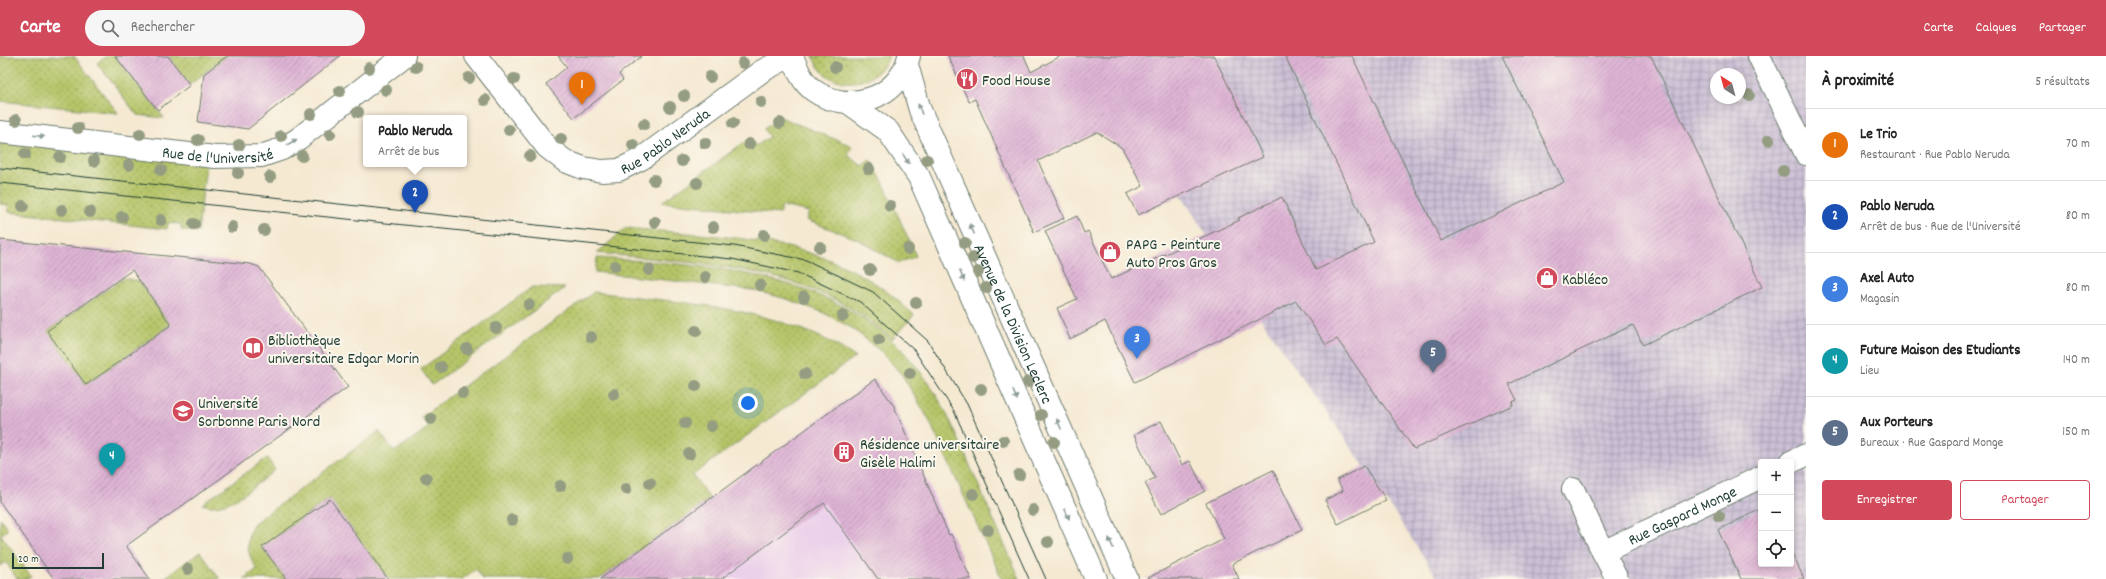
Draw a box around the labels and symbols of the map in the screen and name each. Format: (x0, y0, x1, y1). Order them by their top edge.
restaurant icon: Food House (954, 66, 980, 92)
north arrow (1710, 68, 1746, 104)
place label: Food House (982, 70, 1051, 93)
pin: 1 (569, 72, 595, 105)
street label: Rue Pablo Neruda (617, 103, 716, 182)
one-way arrow (917, 103, 923, 115)
one-way arrow (33, 133, 45, 139)
one-way arrow (287, 139, 298, 146)
street label: Rue de l'Université (161, 142, 277, 171)
one-way arrow (902, 153, 910, 164)
pin: 2 (402, 180, 428, 213)
one-way arrow (969, 222, 975, 234)
place label: PAPG - Peinture Auto Pros Gros (1126, 234, 1221, 275)
shop icon: PAPG - Peinture Auto Pros Gros (1097, 239, 1123, 265)
street label: Avenue de la Division Leclerc (966, 241, 1057, 408)
shop icon: Kabléco (1534, 265, 1560, 291)
place label: Kabléco (1562, 269, 1608, 292)
one-way arrow (959, 270, 965, 281)
pin: 3 (1124, 326, 1150, 359)
place label: Bibliothèque universitaire Edgar Morin (268, 330, 419, 371)
library icon: Bibliothèque universitaire Edgar Morin (240, 335, 266, 361)
pin: 5 (1420, 340, 1446, 373)
one-way arrow (1012, 389, 1018, 401)
place label: Université Sorbonne Paris Nord (198, 393, 320, 434)
your location (738, 393, 758, 413)
school or university icon: Université Sorbonne Paris Nord (170, 398, 196, 424)
one-way arrow (1055, 418, 1061, 430)
place label: Résidence universitaire Gisèle Halimi (860, 434, 999, 475)
building icon: Résidence universitaire Gisèle Halimi (831, 439, 857, 465)
pin: 4 (99, 443, 125, 476)
street label: Rue Gaspard Monge (1625, 481, 1741, 553)
one-way arrow (1064, 508, 1070, 519)
one-way arrow (1108, 538, 1114, 549)
scale bar (12, 551, 104, 570)

